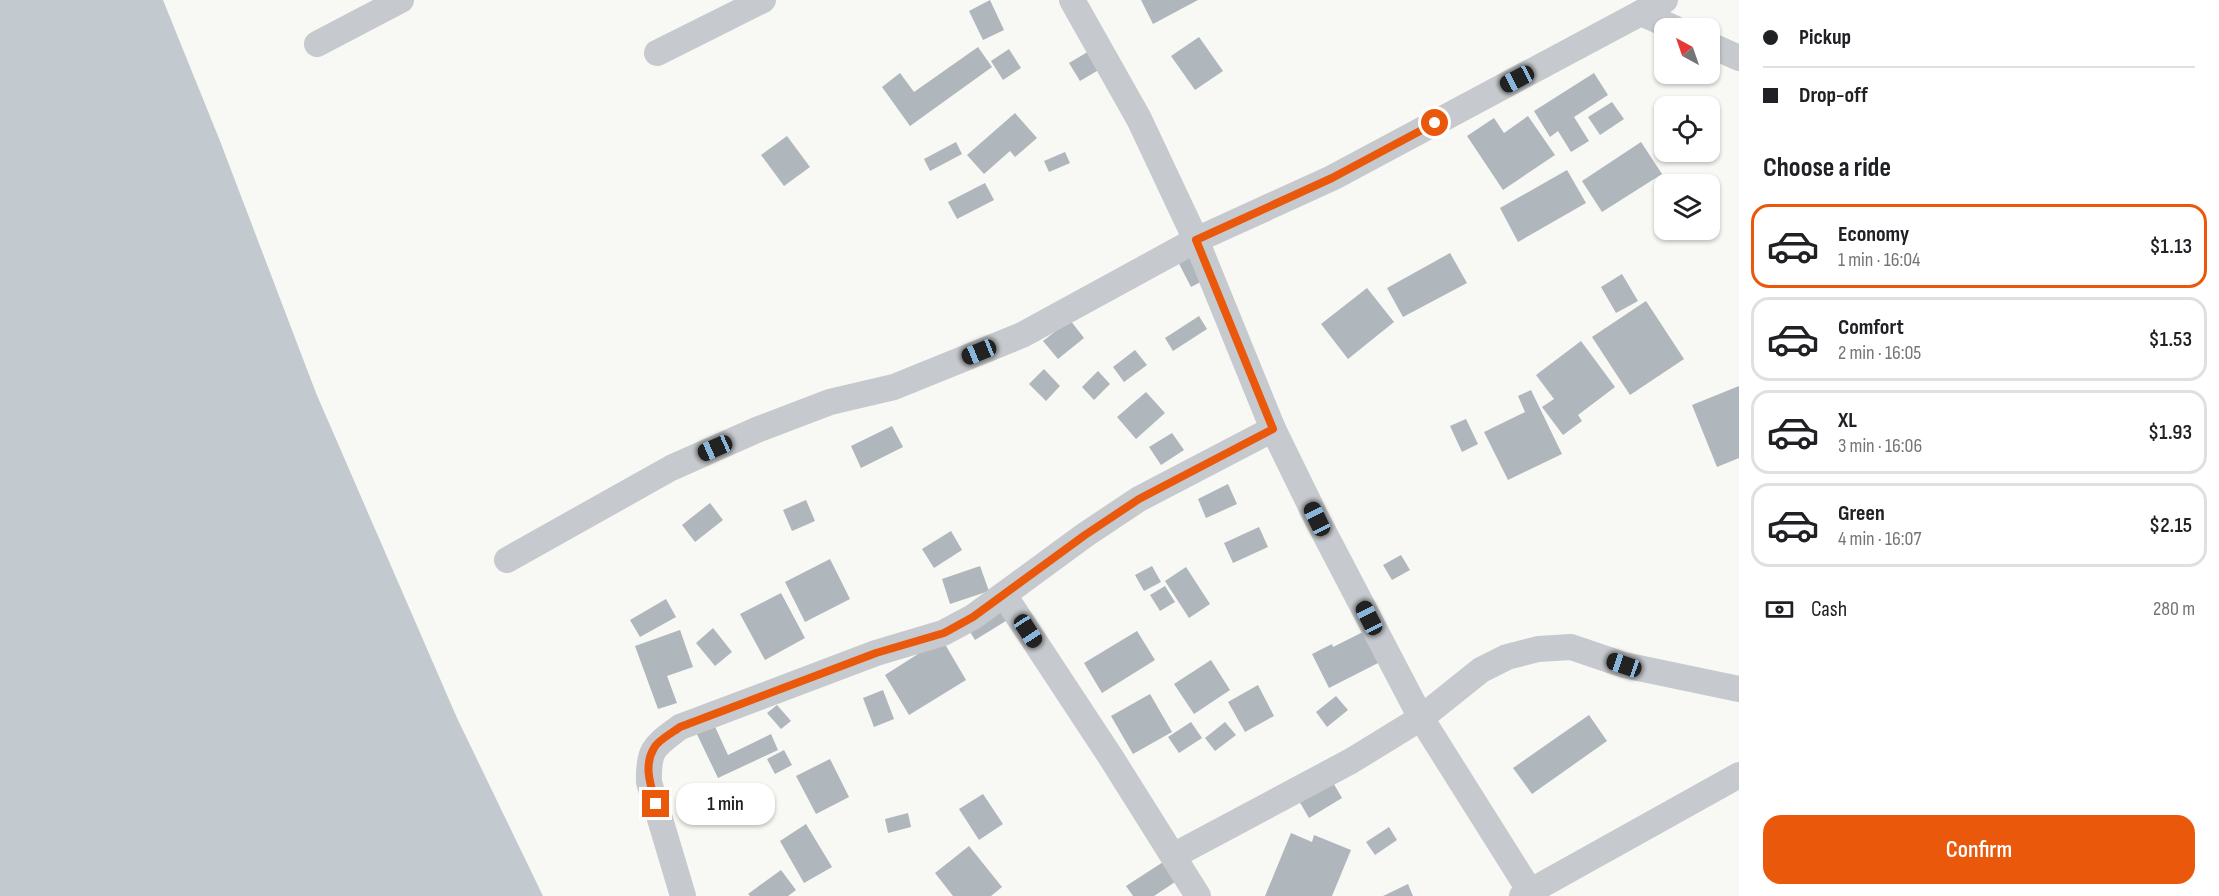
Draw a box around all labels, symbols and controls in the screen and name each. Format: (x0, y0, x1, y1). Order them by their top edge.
north arrow (1654, 18, 1720, 84)
map controls (1654, 18, 1720, 240)
text: Pickup (1799, 24, 1851, 51)
car (1497, 63, 1537, 95)
text: Drop-off (1799, 82, 1868, 109)
button: locate (1654, 96, 1720, 162)
route start (1421, 109, 1448, 136)
text: Choose a ride (1763, 152, 1891, 184)
button: layers (1654, 174, 1720, 240)
icon: car (1766, 219, 1820, 273)
text: Economy (1838, 221, 1909, 248)
text: $1.13 (2149, 233, 2192, 260)
text: 1 min · 16:04 (1838, 248, 1920, 272)
icon: car (1766, 312, 1820, 366)
text: Comfort (1838, 314, 1904, 341)
text: $1.53 (2149, 326, 2192, 353)
car (959, 337, 999, 367)
text: 2 min · 16:05 (1838, 341, 1921, 365)
icon: car (1766, 405, 1820, 459)
text: XL (1838, 407, 1857, 434)
text: $1.93 (2148, 419, 2192, 446)
car (695, 432, 735, 464)
text: 3 min · 16:06 (1838, 434, 1922, 458)
icon: car (1766, 498, 1820, 552)
car (1301, 499, 1333, 539)
text: Green (1838, 500, 1885, 527)
text: $2.15 (2149, 512, 2192, 539)
text: 4 min · 16:07 (1838, 527, 1921, 551)
icon: cash (1763, 593, 1796, 626)
text: Cash (1811, 596, 1847, 623)
text: 280 m (2153, 597, 2195, 621)
car (1353, 598, 1385, 638)
car (1011, 611, 1045, 651)
car (1604, 651, 1644, 679)
callout: 1 min (677, 783, 776, 825)
route end (642, 790, 669, 817)
text: 1 min (707, 792, 744, 816)
button: Confirm (1763, 815, 2195, 884)

